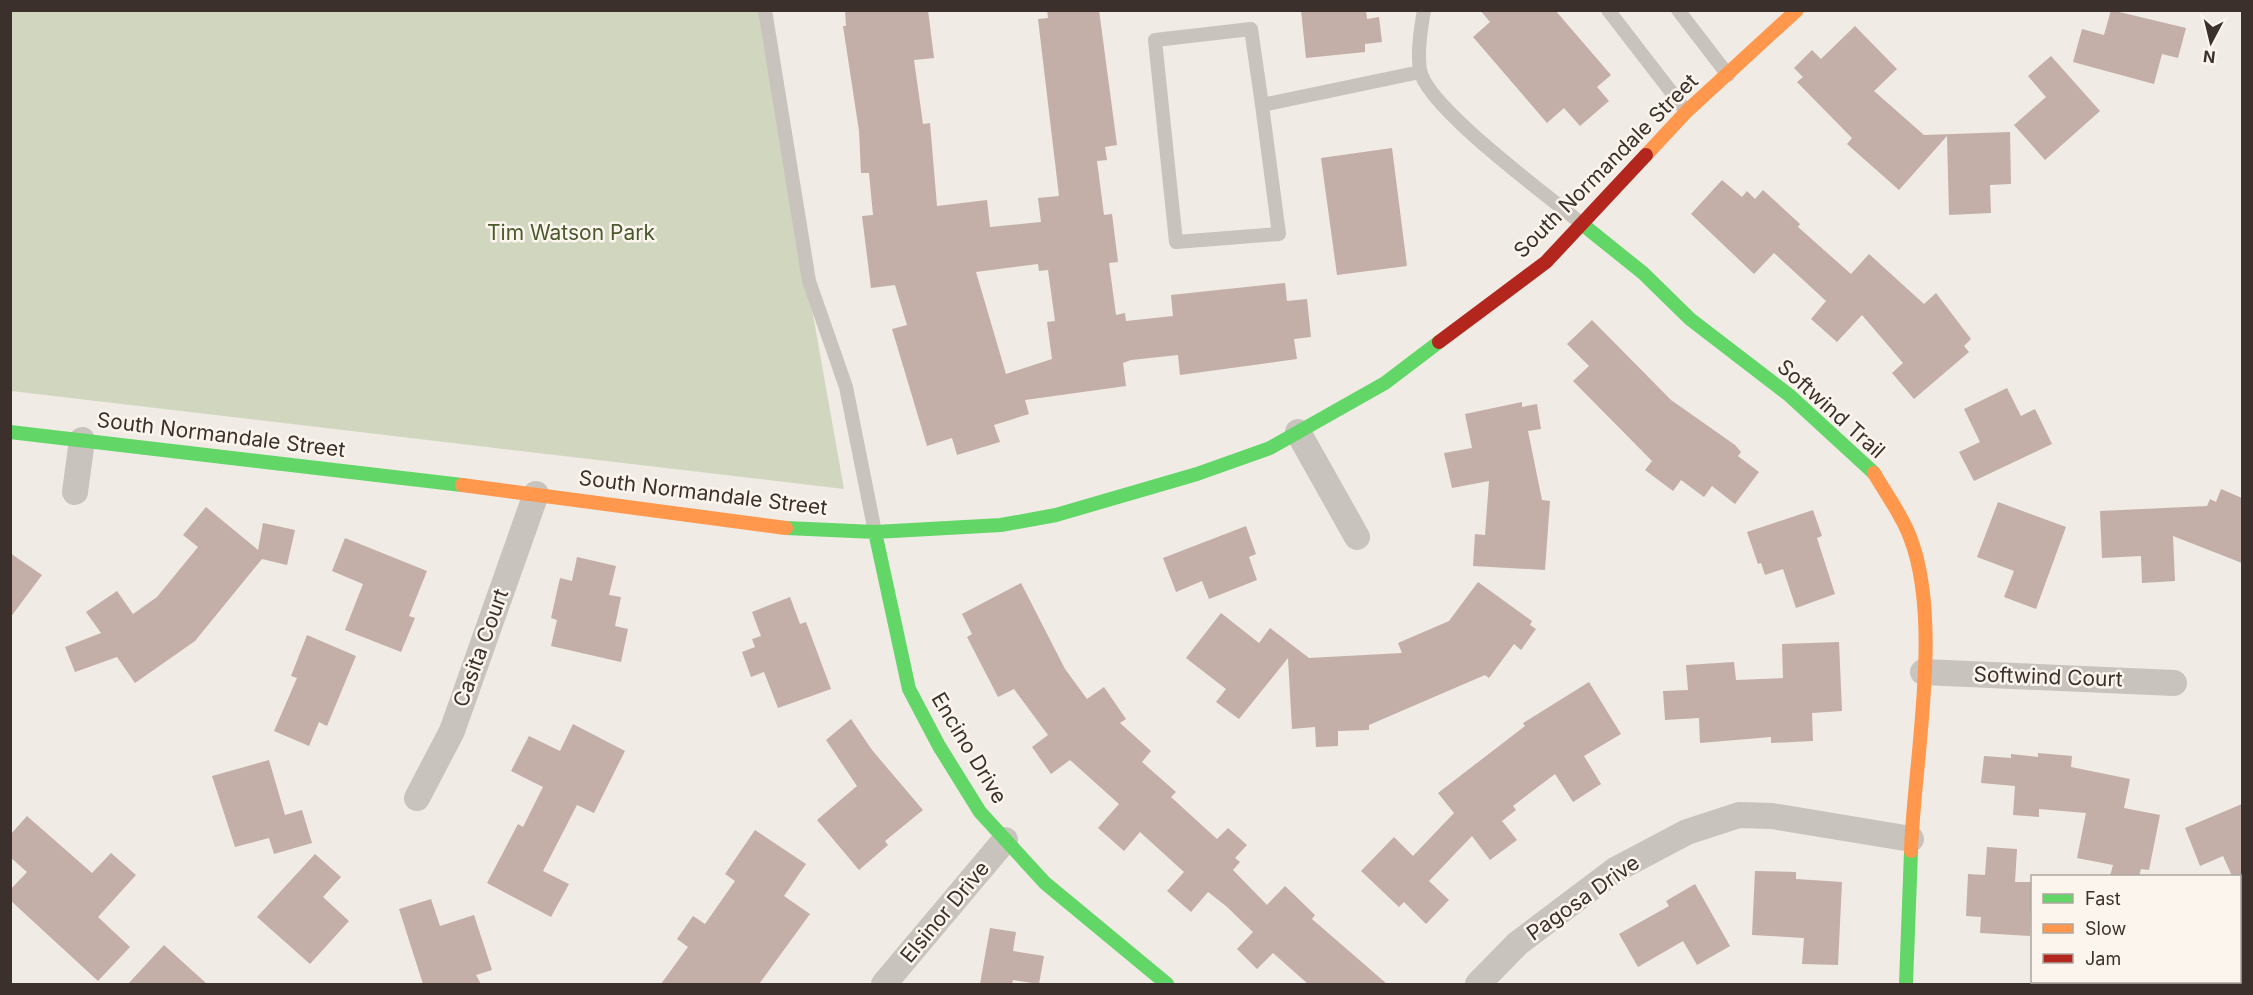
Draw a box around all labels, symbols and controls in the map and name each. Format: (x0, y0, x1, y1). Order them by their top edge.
north arrow (2181, 12, 2241, 72)
text: N (2202, 46, 2216, 68)
street label: South Normandale Street (1508, 68, 1703, 263)
park label: Tim Watson Park (487, 220, 655, 245)
street label: Softwind Trail (1772, 354, 1890, 463)
street label: South Normandale Street (95, 407, 347, 462)
street label: South Normandale Street (577, 465, 829, 520)
street label: Casita Court (448, 585, 513, 710)
street label: Softwind Court (1973, 661, 2123, 692)
street label: Encino Drive (926, 688, 1012, 808)
street label: Pagosa Drive (1522, 850, 1644, 946)
street label: Elsinor Drive (895, 856, 994, 968)
legend (2031, 875, 2241, 983)
text: Fast (2085, 888, 2121, 909)
text: Slow (2085, 918, 2126, 939)
text: Jam (2085, 948, 2121, 969)

